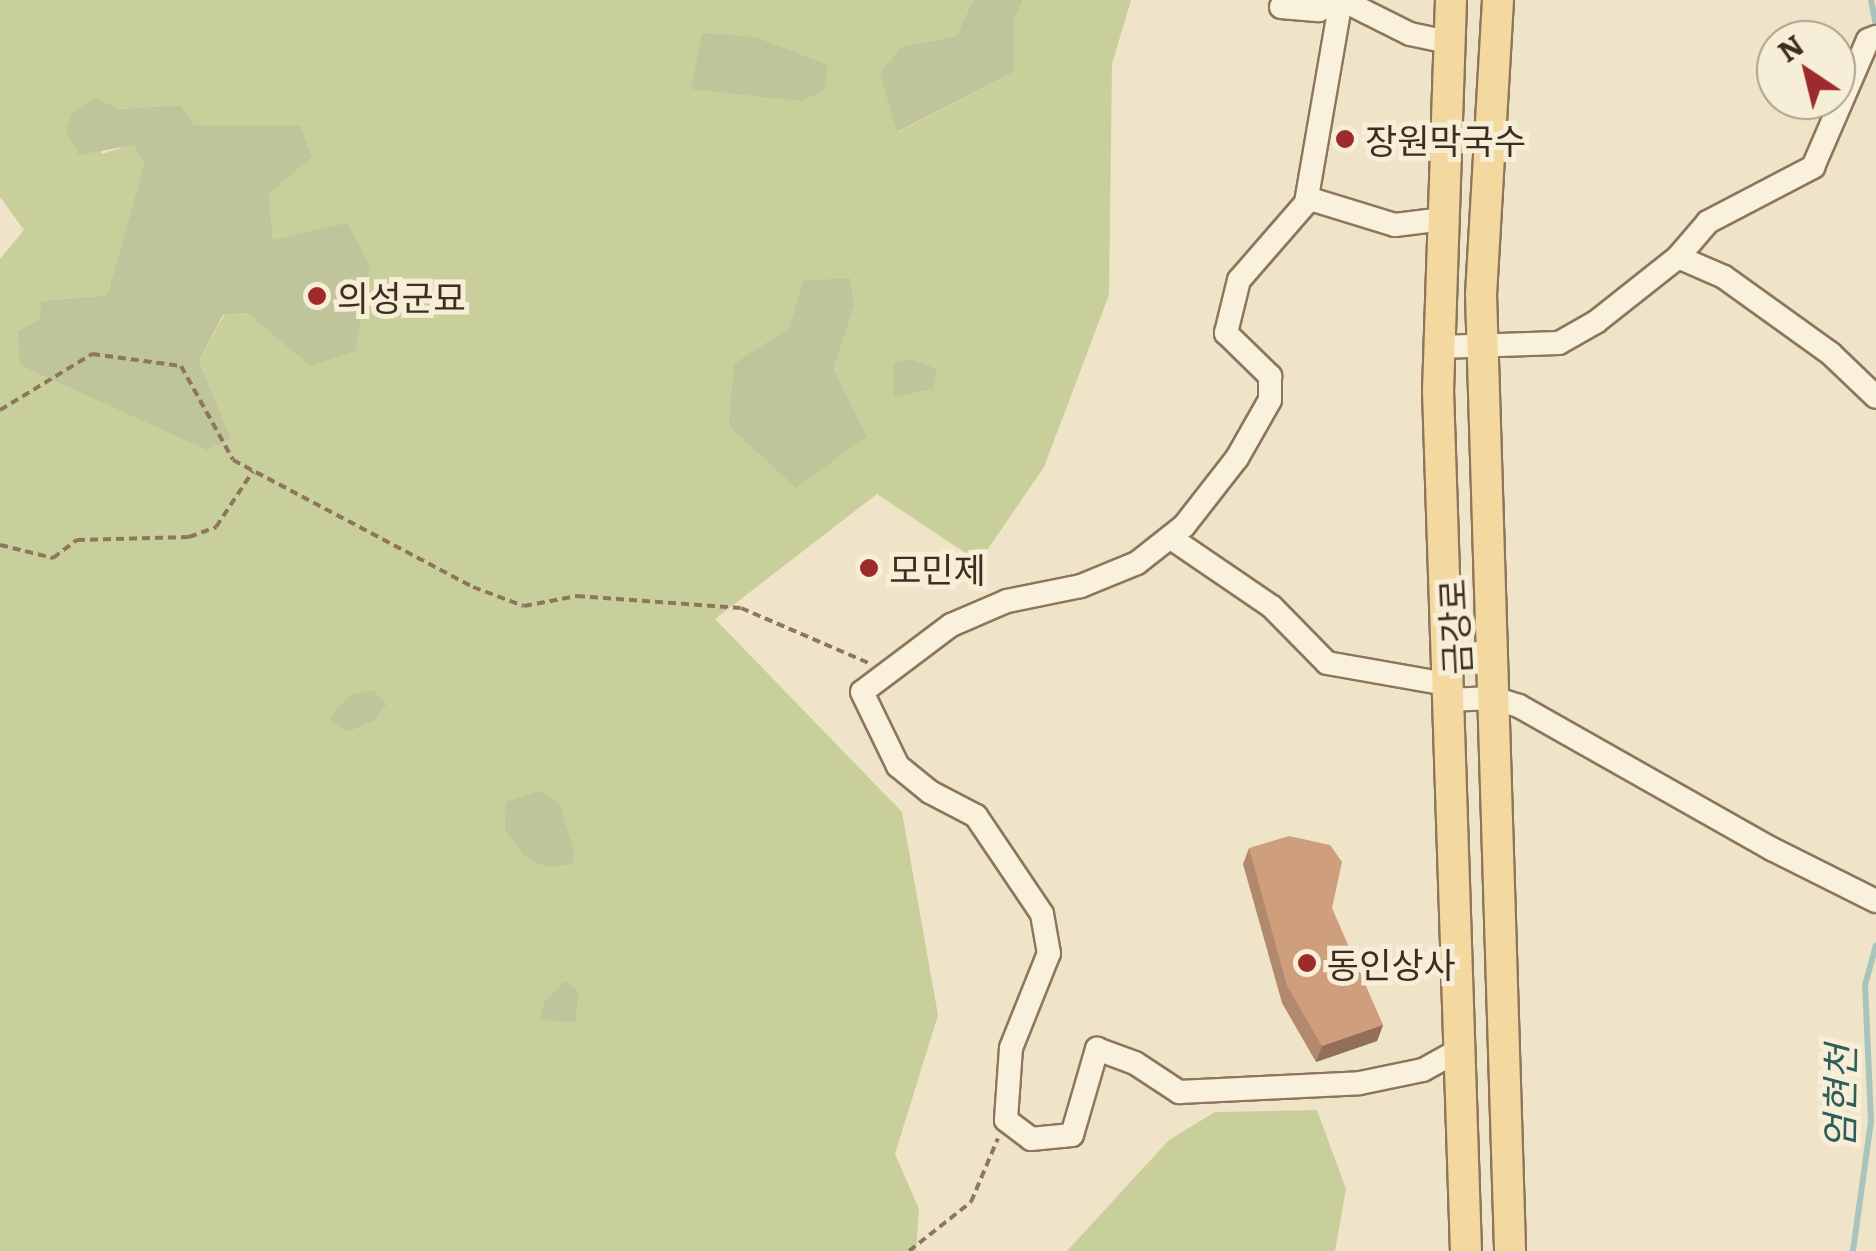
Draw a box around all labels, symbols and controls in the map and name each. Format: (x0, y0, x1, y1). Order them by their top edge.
north arrow (1756, 20, 1856, 120)
text: N (1768, 23, 1812, 71)
place label: 장원막국수 (1365, 118, 1526, 160)
marker: 장원막국수 (1334, 128, 1356, 150)
place label: 의성군묘 (337, 275, 466, 317)
marker: 의성군묘 (306, 285, 328, 307)
place label: 모민제 (889, 547, 986, 589)
marker: 모민제 (858, 557, 880, 579)
street label: 금강로 (1430, 578, 1476, 676)
place label: 동인상사 (1327, 942, 1456, 984)
marker: 동인상사 (1296, 952, 1318, 974)
water label: 엄현천 (1814, 1044, 1862, 1150)

